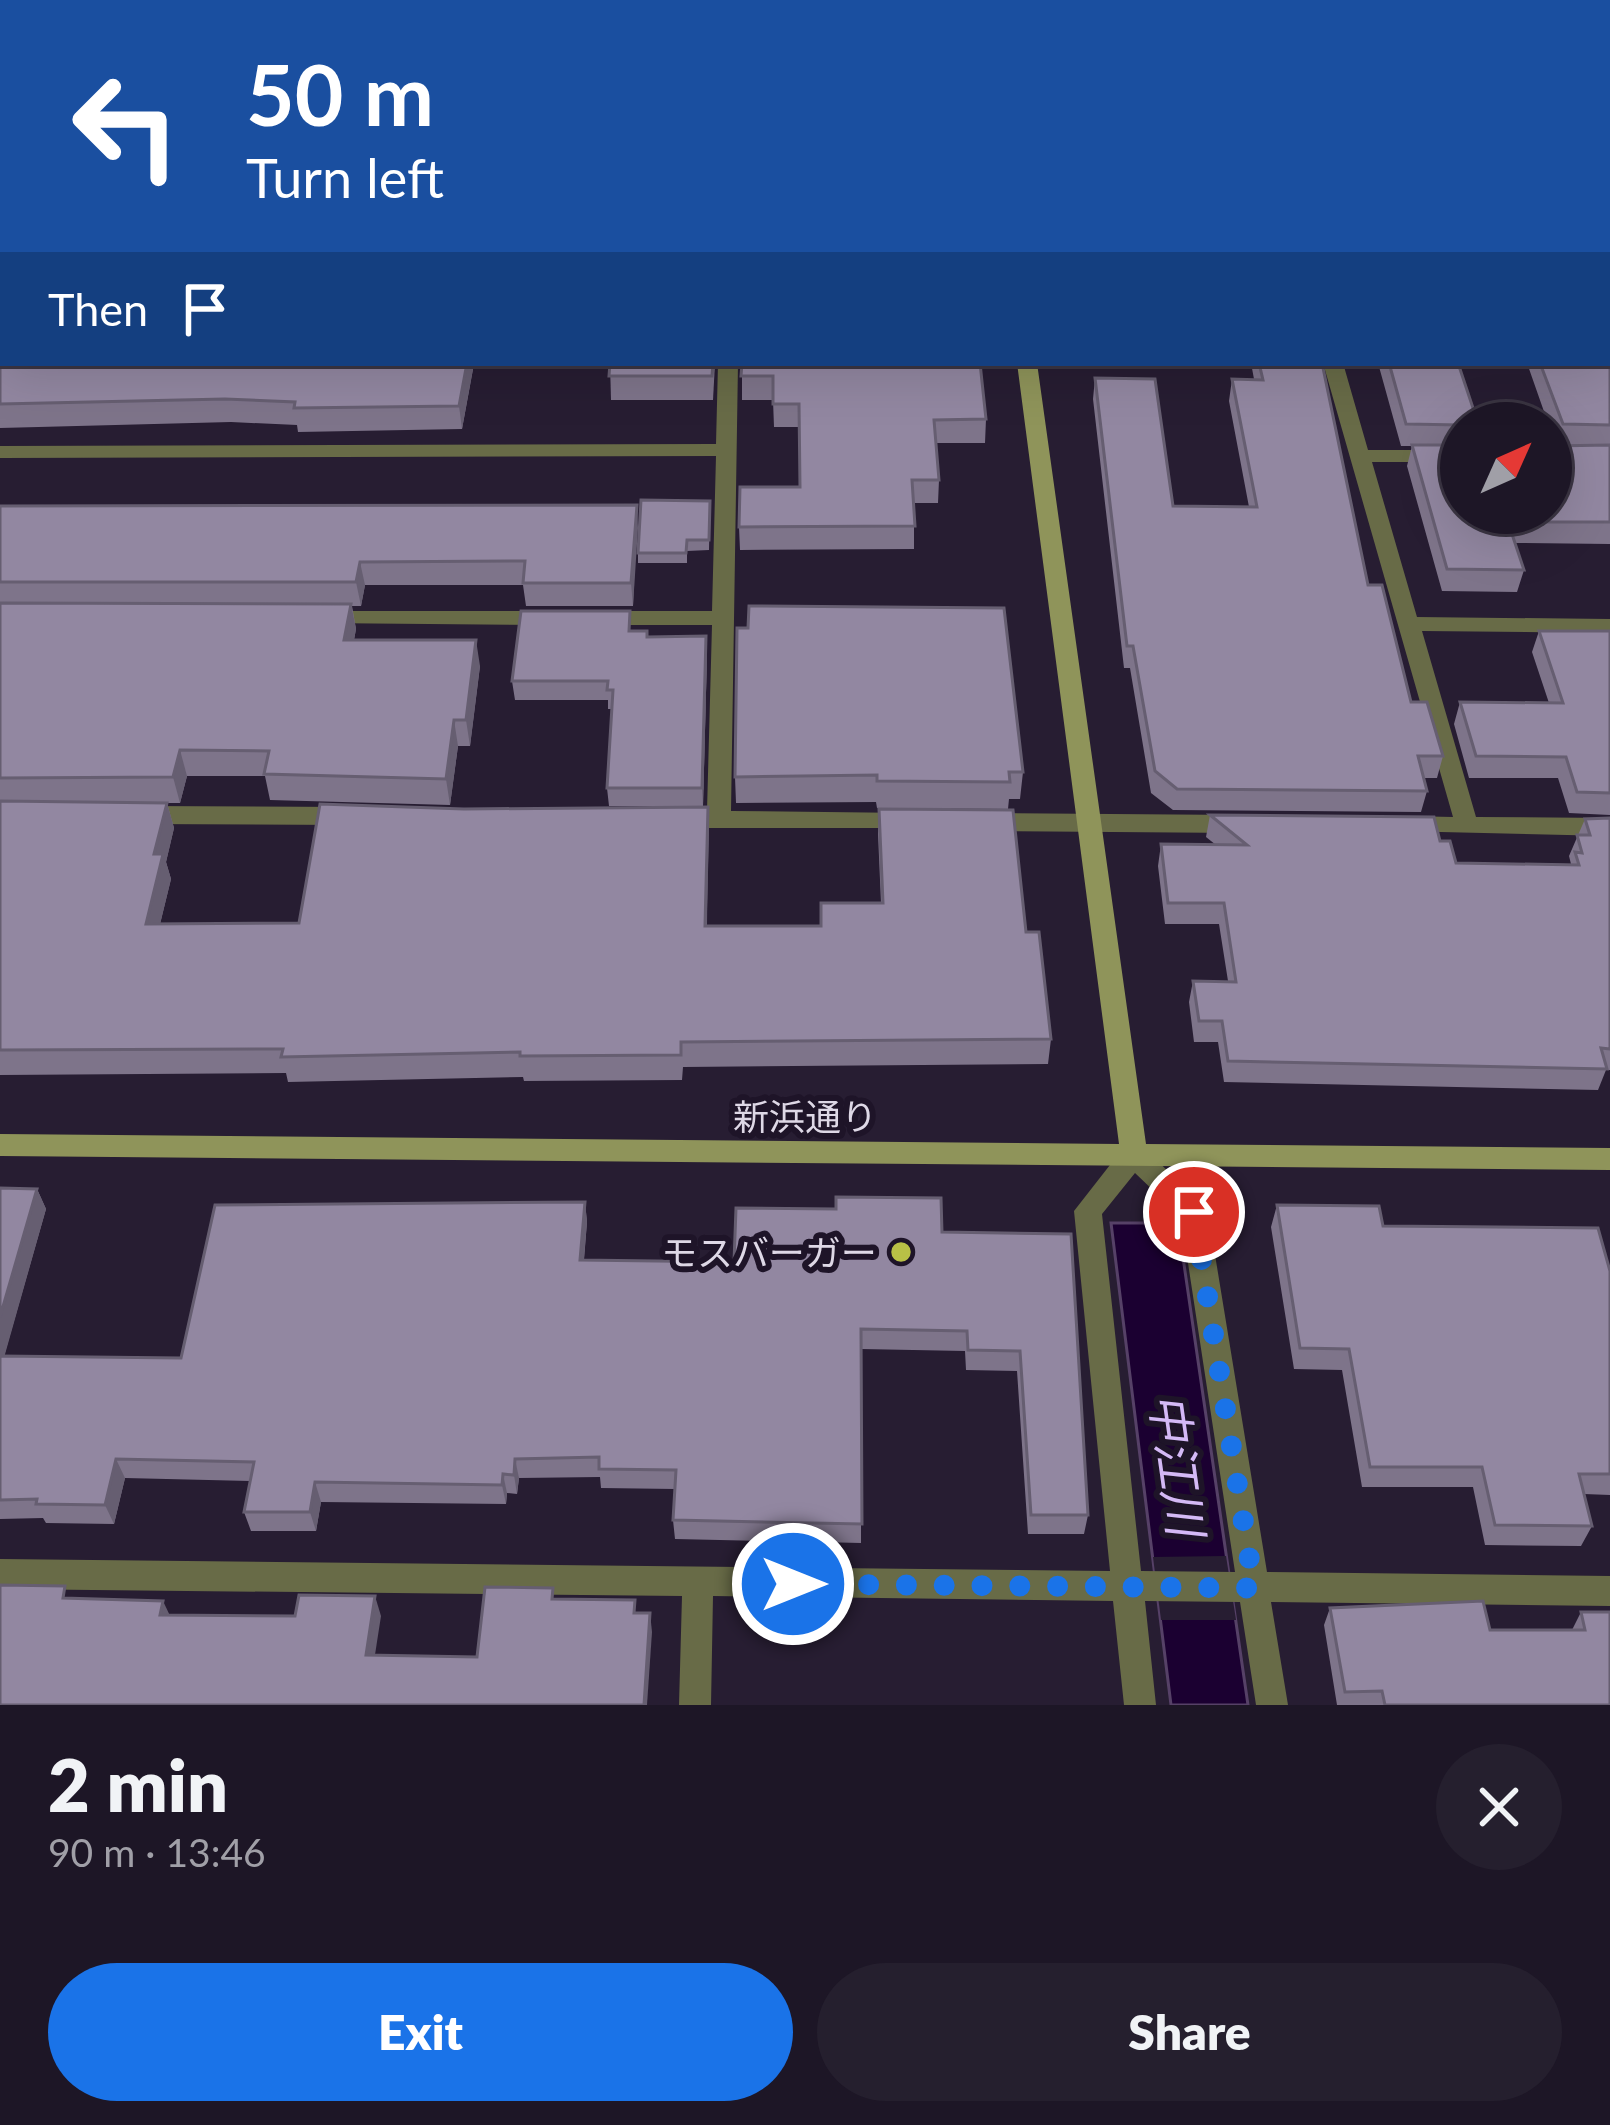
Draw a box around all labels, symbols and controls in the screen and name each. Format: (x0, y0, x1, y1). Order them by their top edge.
text: 50 m (246, 43, 434, 144)
icon: left (48, 48, 204, 204)
text: Turn left (246, 145, 444, 210)
icon: arrive (172, 276, 238, 342)
text: Then (48, 282, 148, 336)
north arrow (1440, 402, 1572, 534)
map controls (1440, 402, 1572, 534)
street label: 新浜通り (733, 1094, 877, 1138)
pin (1143, 1161, 1245, 1263)
icon: arrive (1161, 1179, 1227, 1245)
place label: モスバーガー (661, 1230, 877, 1274)
marker: モスバーガー (888, 1239, 914, 1265)
water label: 中江川 (1140, 1389, 1217, 1544)
position arrow (730, 1521, 856, 1647)
text: 2 min (48, 1741, 228, 1827)
button: close (1436, 1744, 1562, 1870)
text: 90 m · 13:46 (48, 1829, 266, 1875)
button: Exit (48, 1963, 793, 2101)
button: Share (817, 1963, 1562, 2101)

